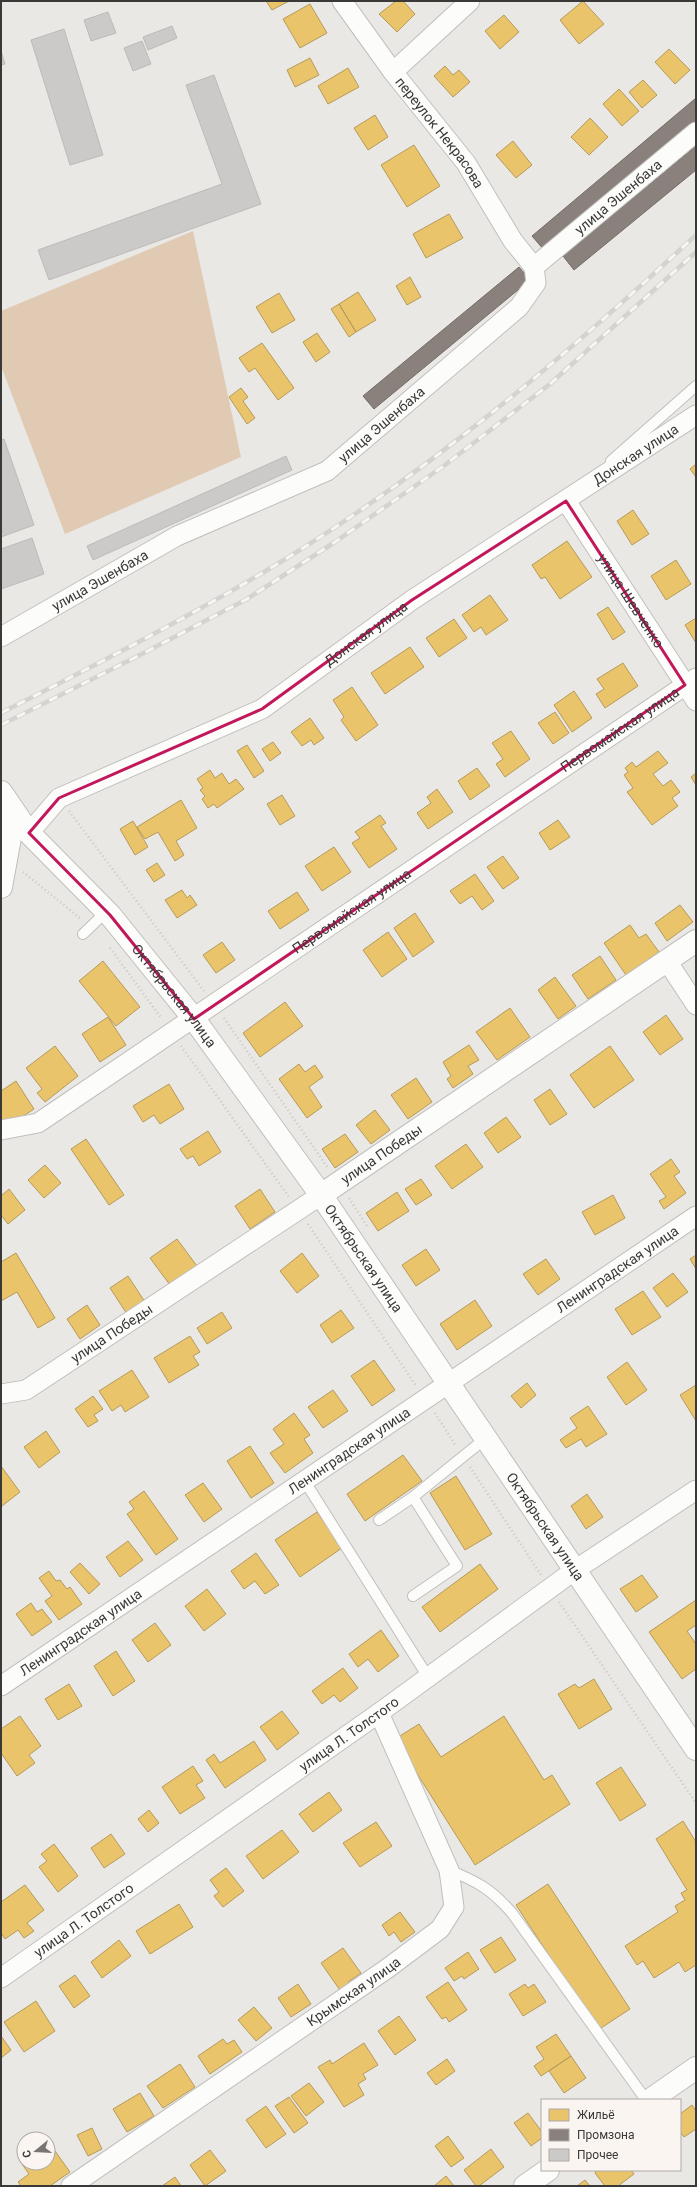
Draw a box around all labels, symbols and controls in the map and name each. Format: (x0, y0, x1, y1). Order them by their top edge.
street label: переулок Некрасова (392, 74, 487, 191)
street label: улица Эшенбаха (571, 156, 665, 238)
street label: улица Эшенбаха (335, 383, 428, 466)
street label: Донская улица (590, 421, 681, 488)
street label: улица Эшенбаха (49, 546, 151, 614)
street label: улица Шевченко (594, 551, 667, 651)
street label: Донская улица (321, 598, 410, 669)
street label: Первомайская улица (557, 684, 682, 775)
street label: Первомайская улица (289, 865, 414, 957)
street label: Октябрьская улица (129, 941, 220, 1050)
street label: улица Победы (338, 1121, 425, 1187)
street label: Октябрьская улица (322, 1201, 406, 1315)
street label: Ленинградская улица (553, 1222, 681, 1316)
street label: улица Победы (68, 1301, 155, 1366)
street label: Ленинградская улица (285, 1404, 413, 1498)
street label: Октябрьская улица (503, 1470, 588, 1584)
street label: Ленинградская улица (17, 1585, 144, 1679)
street label: улица Л. Толстого (296, 1693, 402, 1774)
street label: улица Л. Толстого (31, 1880, 137, 1960)
street label: Крымская улица (304, 1954, 403, 2029)
legend (541, 2099, 681, 2171)
text: Жильё (577, 2108, 615, 2122)
text: Промзона (577, 2128, 634, 2142)
north arrow (16, 2131, 56, 2171)
text: Прочее (577, 2148, 618, 2162)
text: С (20, 2149, 34, 2159)

